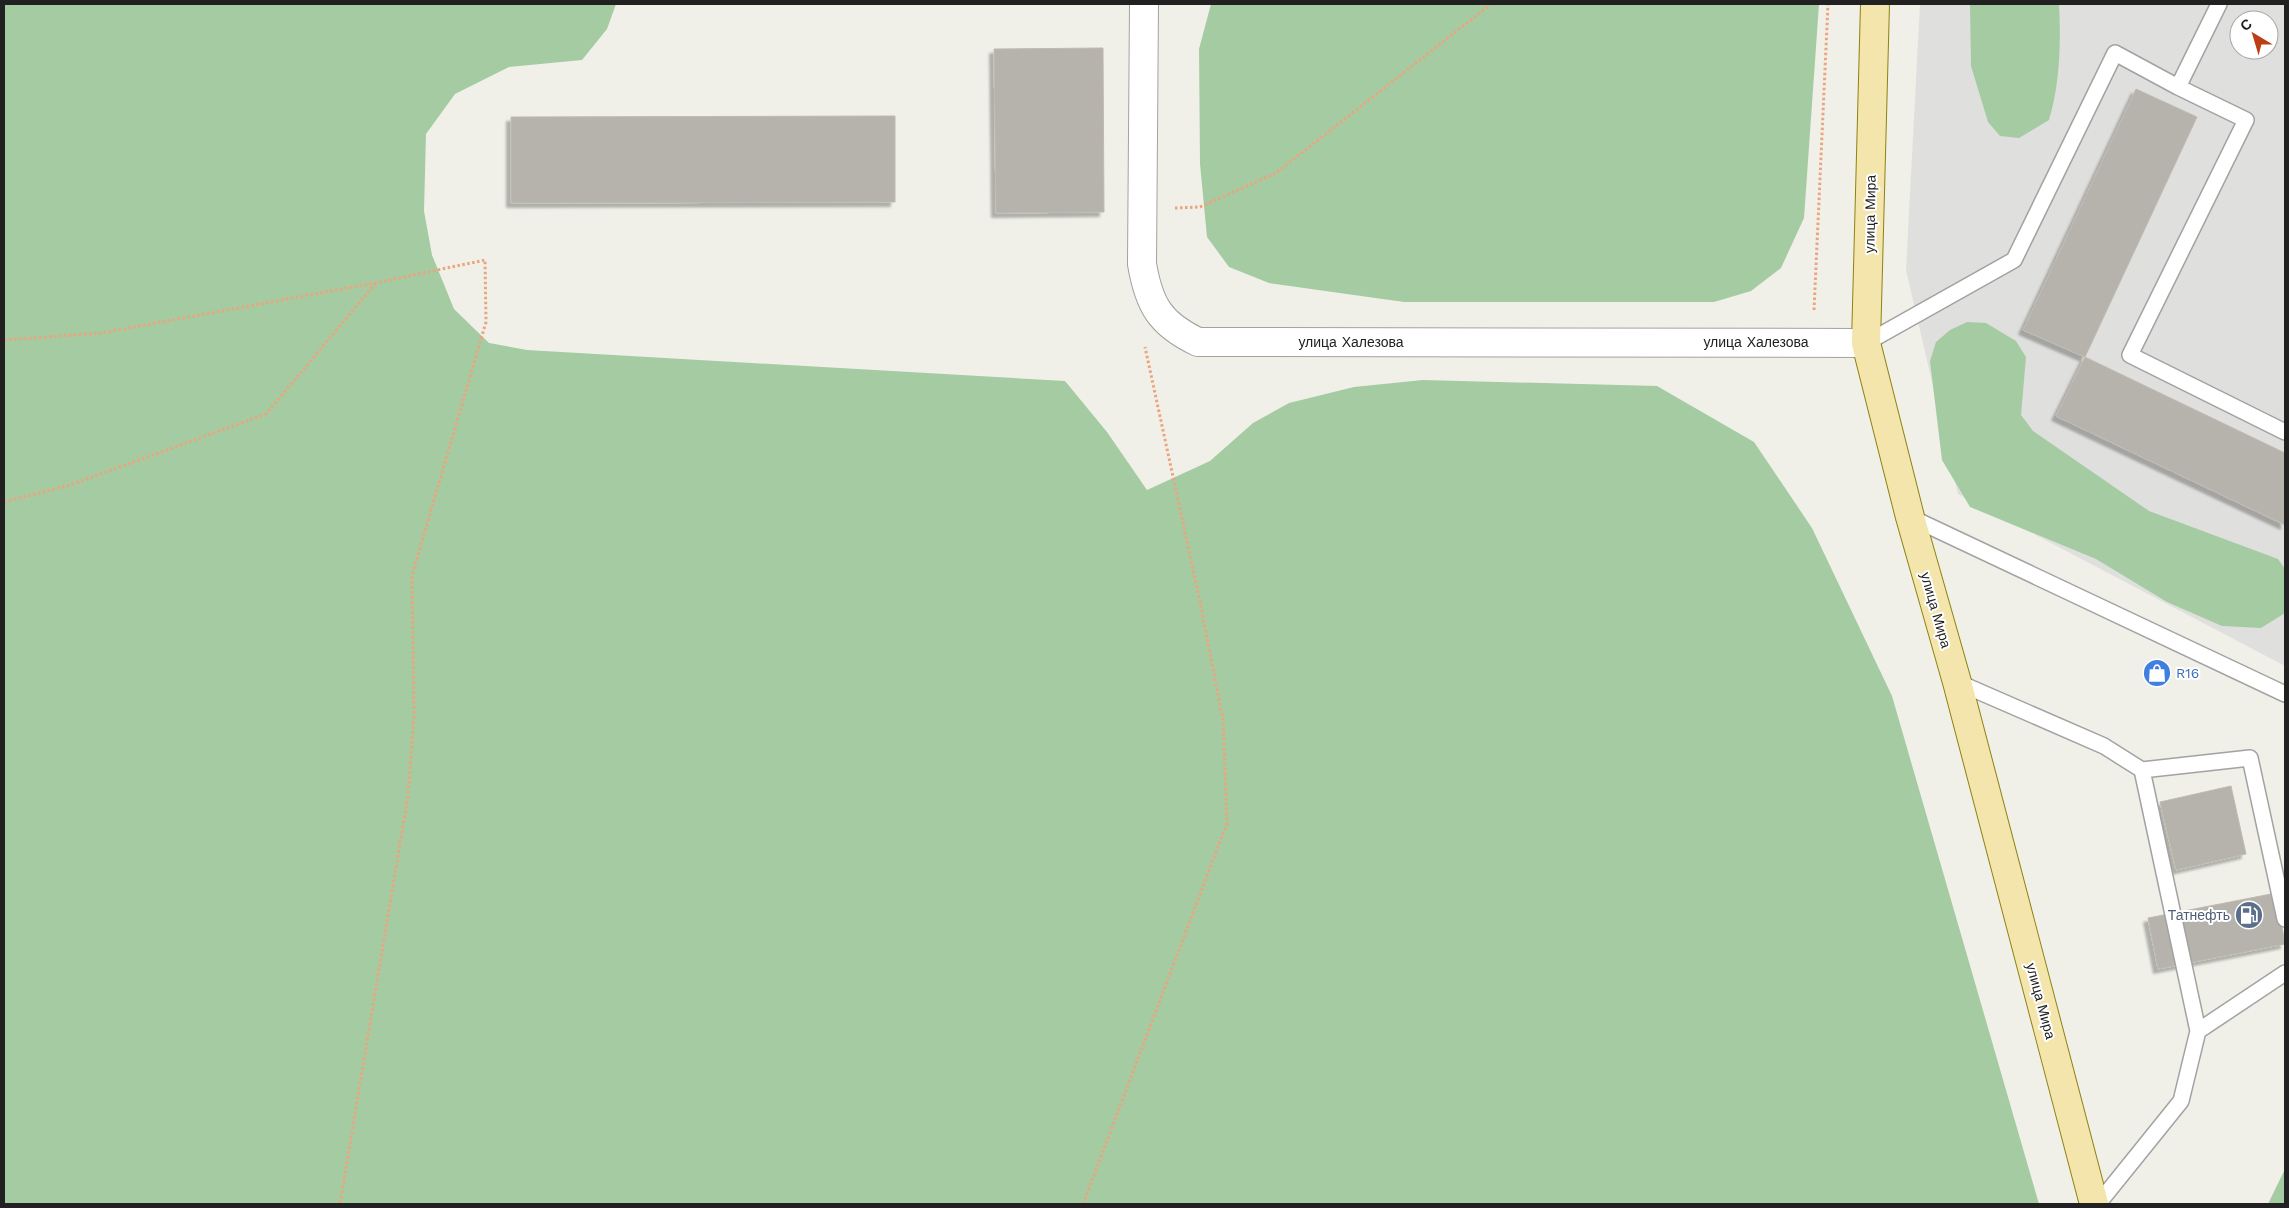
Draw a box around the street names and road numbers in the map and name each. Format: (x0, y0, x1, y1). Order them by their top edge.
street label: улица Мира (1861, 175, 1879, 253)
street label: улица Халезова (1298, 334, 1404, 350)
street label: улица Халезова (1703, 334, 1809, 350)
street label: улица Мира (1918, 570, 1955, 650)
street label: улица Мира (2023, 961, 2059, 1041)

